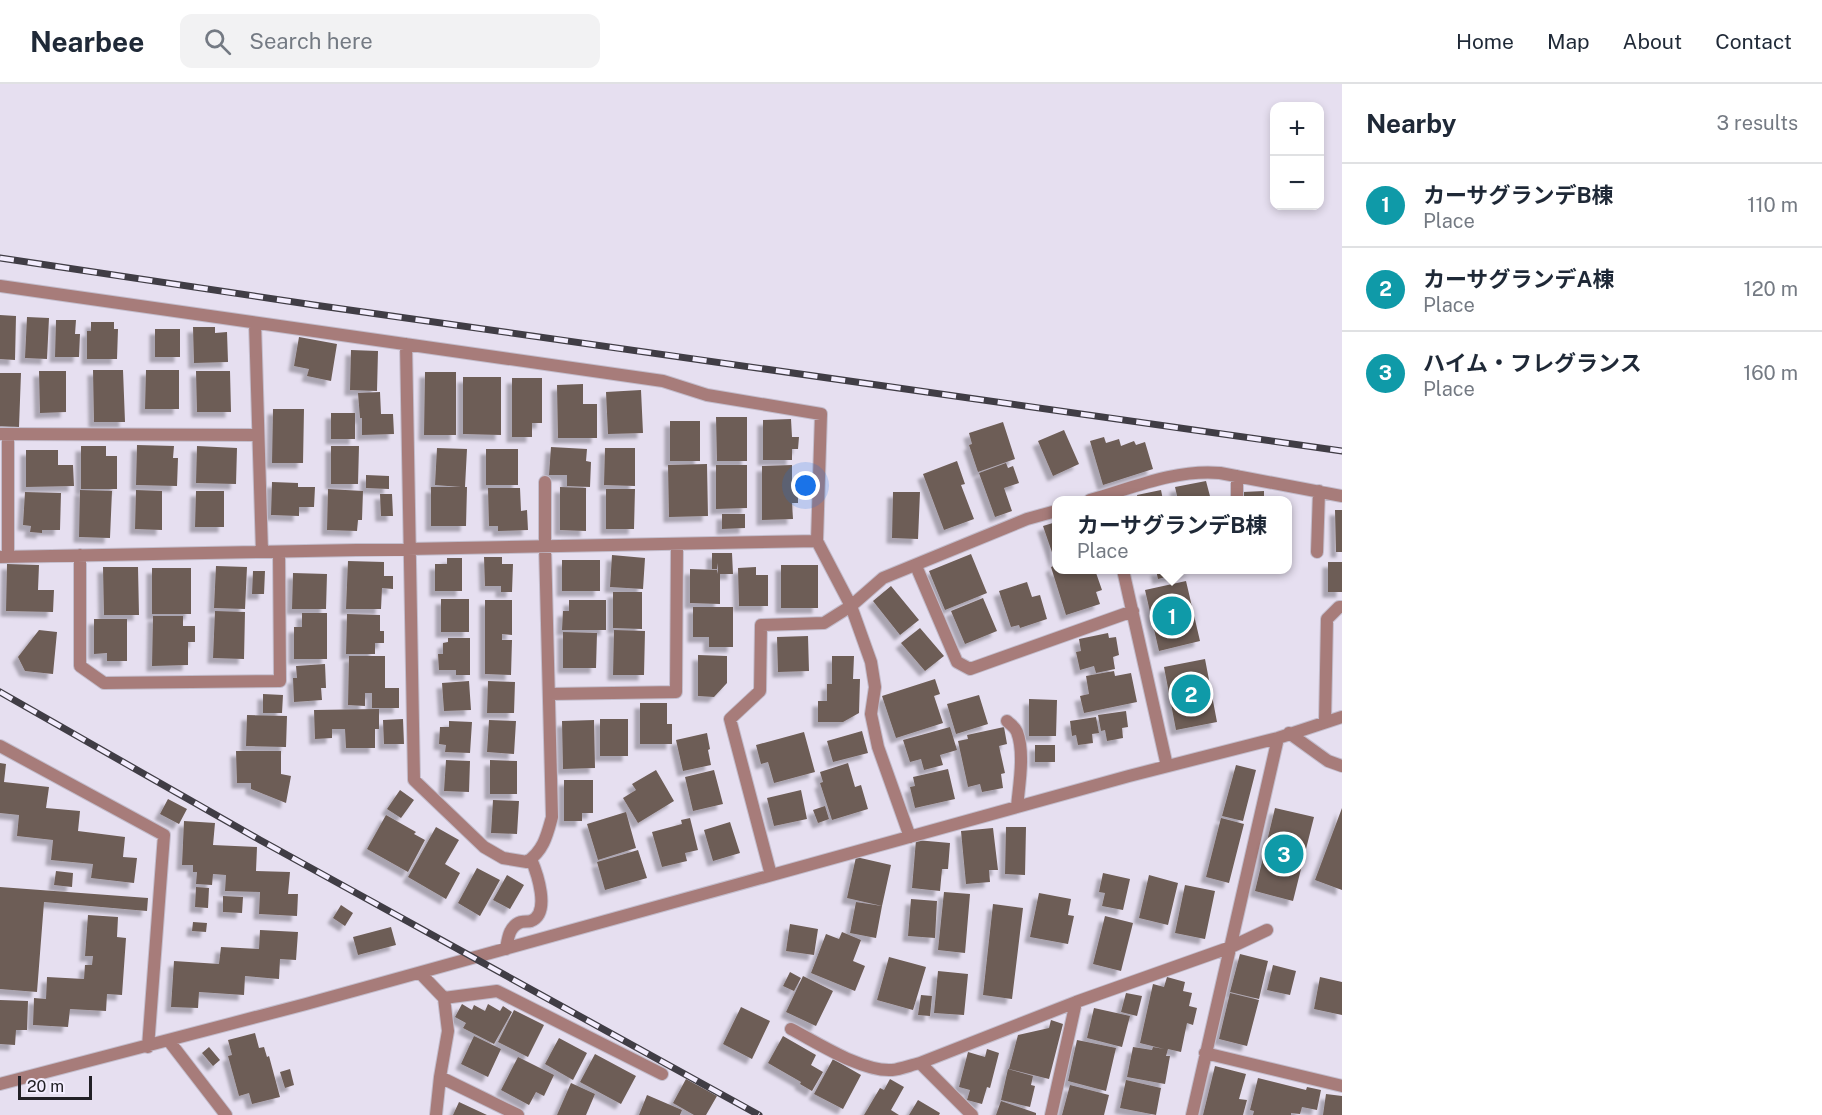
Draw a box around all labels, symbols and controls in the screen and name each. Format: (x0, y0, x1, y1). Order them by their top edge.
search box (180, 14, 600, 68)
text: Nearbee (30, 25, 144, 58)
icon: search (201, 25, 234, 58)
text: Search here (249, 28, 373, 54)
text: Home (1456, 29, 1514, 54)
text: Map (1547, 29, 1590, 54)
text: About (1623, 29, 1682, 54)
text: Contact (1715, 29, 1792, 54)
map controls (1270, 102, 1324, 210)
button: + (1270, 102, 1324, 156)
text: Nearby (1366, 108, 1456, 139)
text: 3 results (1717, 111, 1798, 135)
button: − (1270, 156, 1324, 210)
text: カーサグランデB棟 (1423, 182, 1614, 208)
text: 1 (1381, 193, 1390, 217)
text: 110 m (1747, 193, 1798, 217)
text: Place (1423, 209, 1475, 233)
text: カーサグランデA棟 (1423, 266, 1615, 292)
text: 2 (1379, 277, 1392, 301)
text: 120 m (1744, 277, 1798, 301)
text: Place (1423, 293, 1475, 317)
text: ハイム・フレグランス (1423, 350, 1642, 376)
text: 3 (1379, 361, 1392, 385)
text: 160 m (1743, 361, 1798, 385)
text: Place (1423, 377, 1475, 401)
your location (791, 471, 820, 500)
popup (1052, 496, 1292, 574)
text: カーサグランデB棟 (1077, 512, 1267, 538)
text: Place (1077, 539, 1129, 563)
pin: 1 (1152, 594, 1192, 638)
pin: 2 (1172, 672, 1210, 716)
pin: 3 (1264, 832, 1304, 876)
scale bar (18, 1073, 92, 1100)
text: 20 m (27, 1077, 64, 1096)

